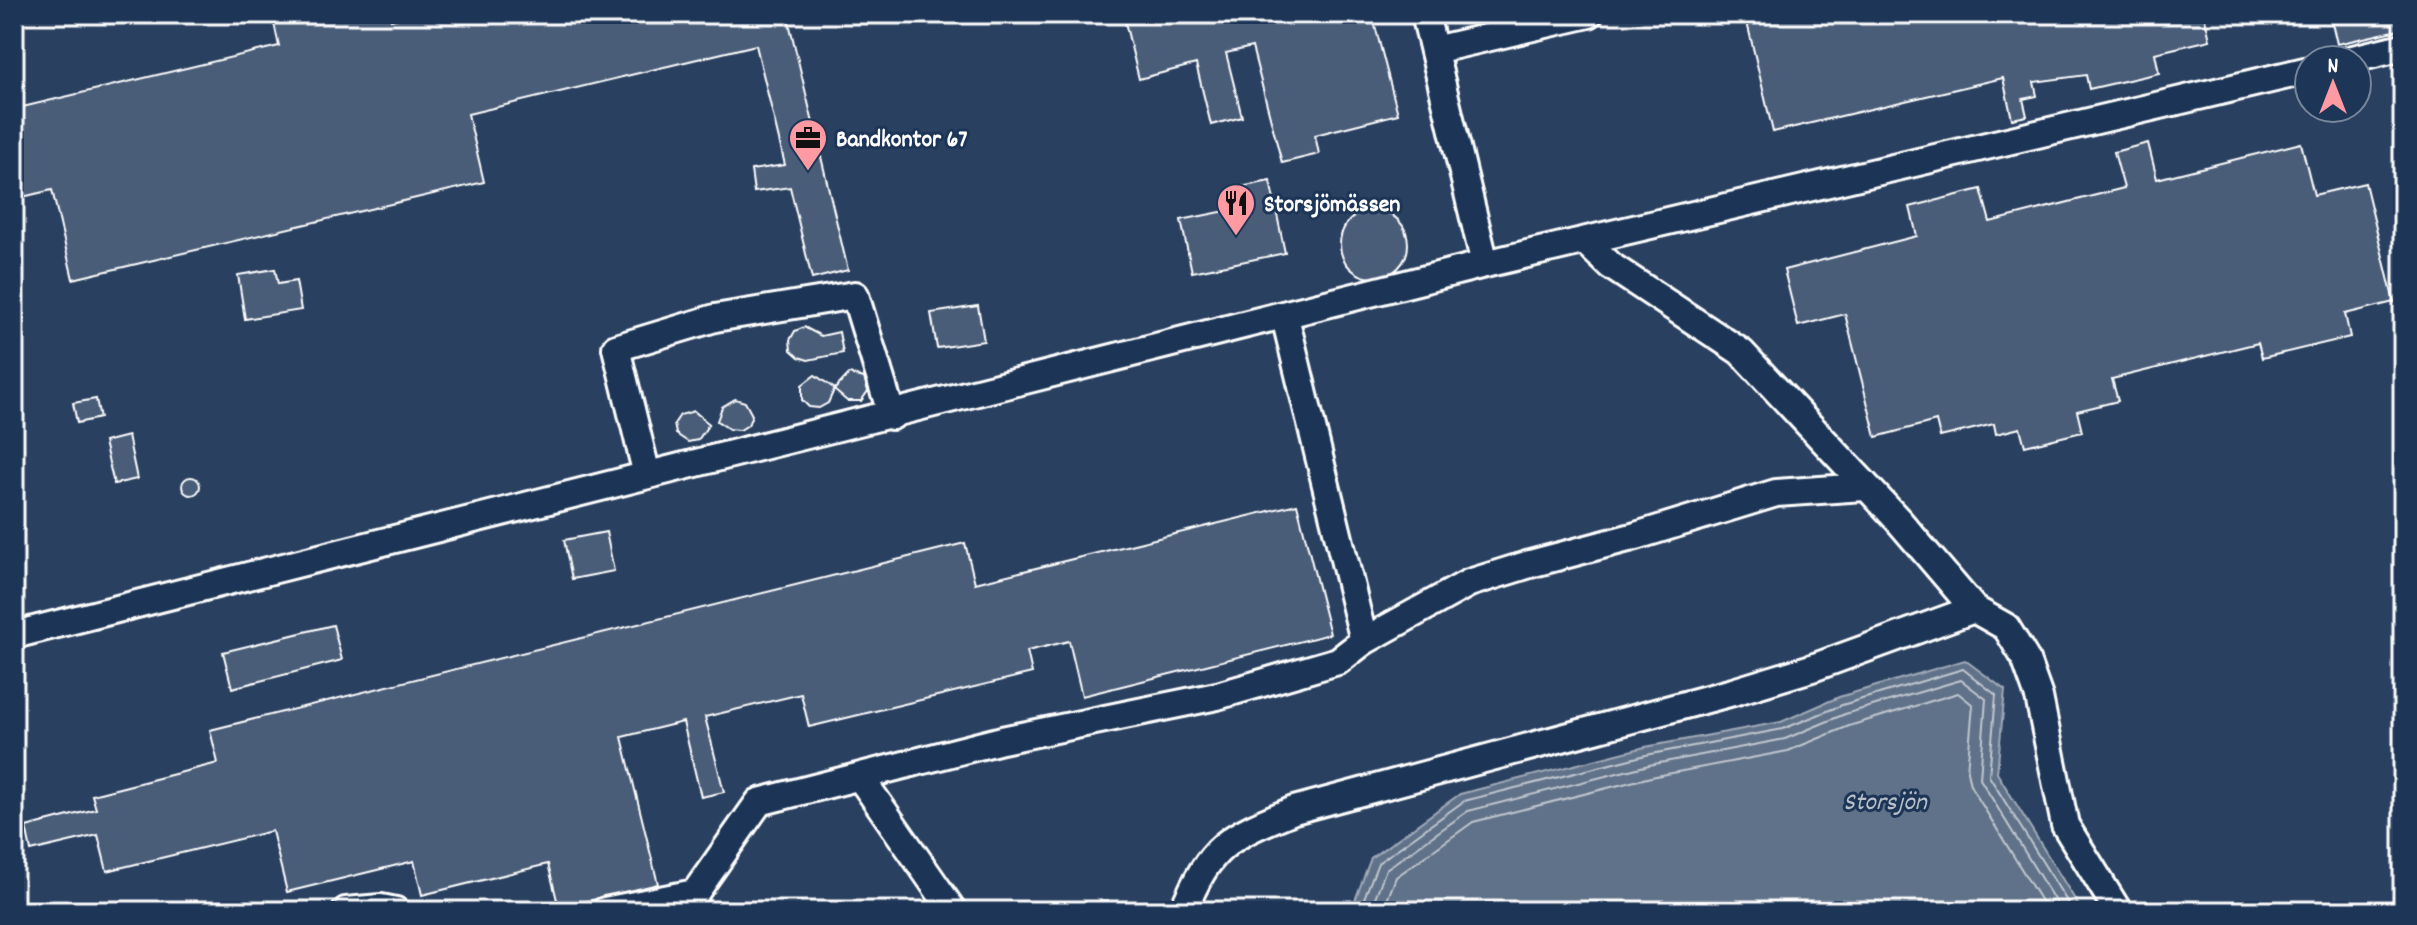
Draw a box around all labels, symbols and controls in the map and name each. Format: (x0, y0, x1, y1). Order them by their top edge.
north arrow (2293, 44, 2373, 124)
text: N (2328, 52, 2339, 83)
office icon: Bandkontor 67 (787, 117, 829, 172)
place label: Bandkontor 67 (836, 124, 967, 158)
restaurant icon: Storsjömässen (1215, 182, 1257, 237)
place label: Storsjömässen (1264, 189, 1400, 223)
water label: Storsjön (1843, 785, 1928, 822)

